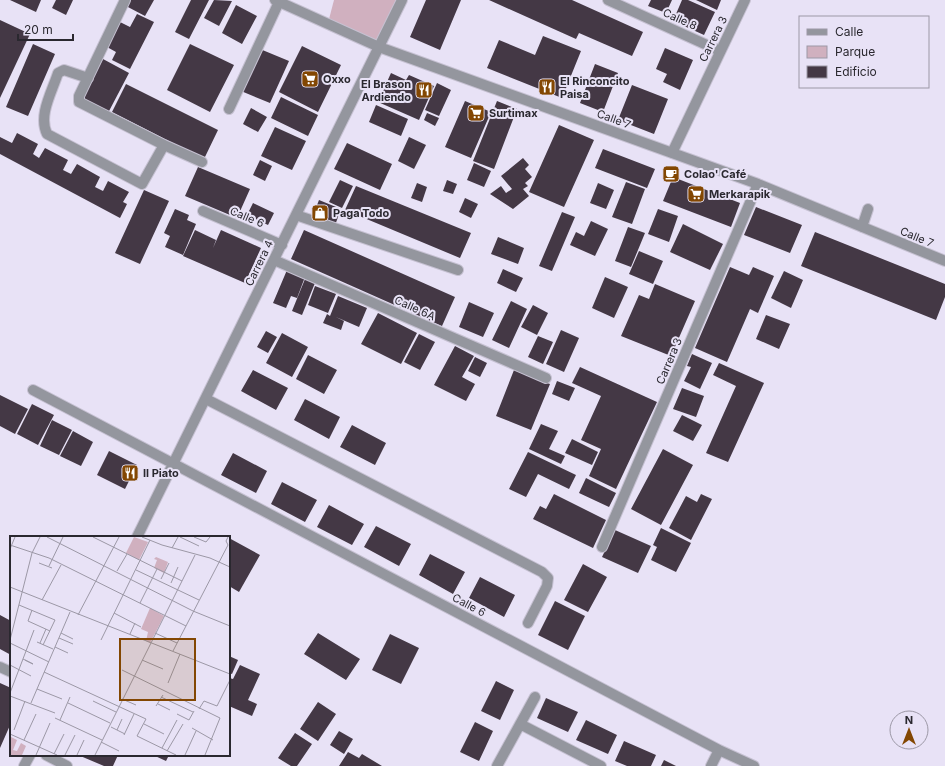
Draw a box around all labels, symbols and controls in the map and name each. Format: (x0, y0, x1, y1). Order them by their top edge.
street label: Calle 8 (661, 5, 699, 33)
street label: Carrera 3 (696, 14, 730, 64)
scale bar (18, 16, 73, 42)
legend (799, 16, 929, 88)
text: 20 m (24, 22, 53, 37)
text: Calle (835, 24, 863, 39)
text: Parque (835, 44, 875, 59)
text: Edificio (835, 64, 877, 79)
supermarket icon: Oxxo (300, 69, 320, 89)
place label: Oxxo (323, 72, 351, 86)
place label: El Rinconcito Paisa (560, 74, 630, 101)
place label: El Brason Ardiendo (361, 77, 411, 104)
restaurant icon: El Rinconcito Paisa (537, 77, 557, 97)
restaurant icon: El Brason Ardiendo (414, 80, 434, 100)
supermarket icon: Surtimax (466, 103, 486, 123)
place label: Surtimax (489, 106, 538, 120)
street label: Calle 7 (595, 106, 633, 132)
cafe icon: Colao' Café (661, 164, 681, 184)
place label: Colao' Café (684, 167, 747, 181)
supermarket icon: Merkarapik (686, 184, 706, 204)
place label: Merkarapik (709, 187, 771, 201)
shop icon: Paga Todo (310, 203, 330, 223)
street label: Calle 6 (228, 204, 266, 231)
place label: Paga Todo (333, 206, 389, 220)
street label: Calle 7 (898, 224, 936, 250)
street label: Carrera 4 (242, 238, 276, 288)
street label: Calle 6A (392, 293, 438, 323)
street label: Carrera 3 (653, 335, 685, 386)
restaurant icon: Il Piato (120, 463, 140, 483)
place label: Il Piato (143, 466, 179, 480)
inset map (10, 536, 230, 756)
street label: Calle 6 (450, 590, 488, 620)
north arrow (889, 710, 929, 750)
text: N (905, 713, 913, 727)

